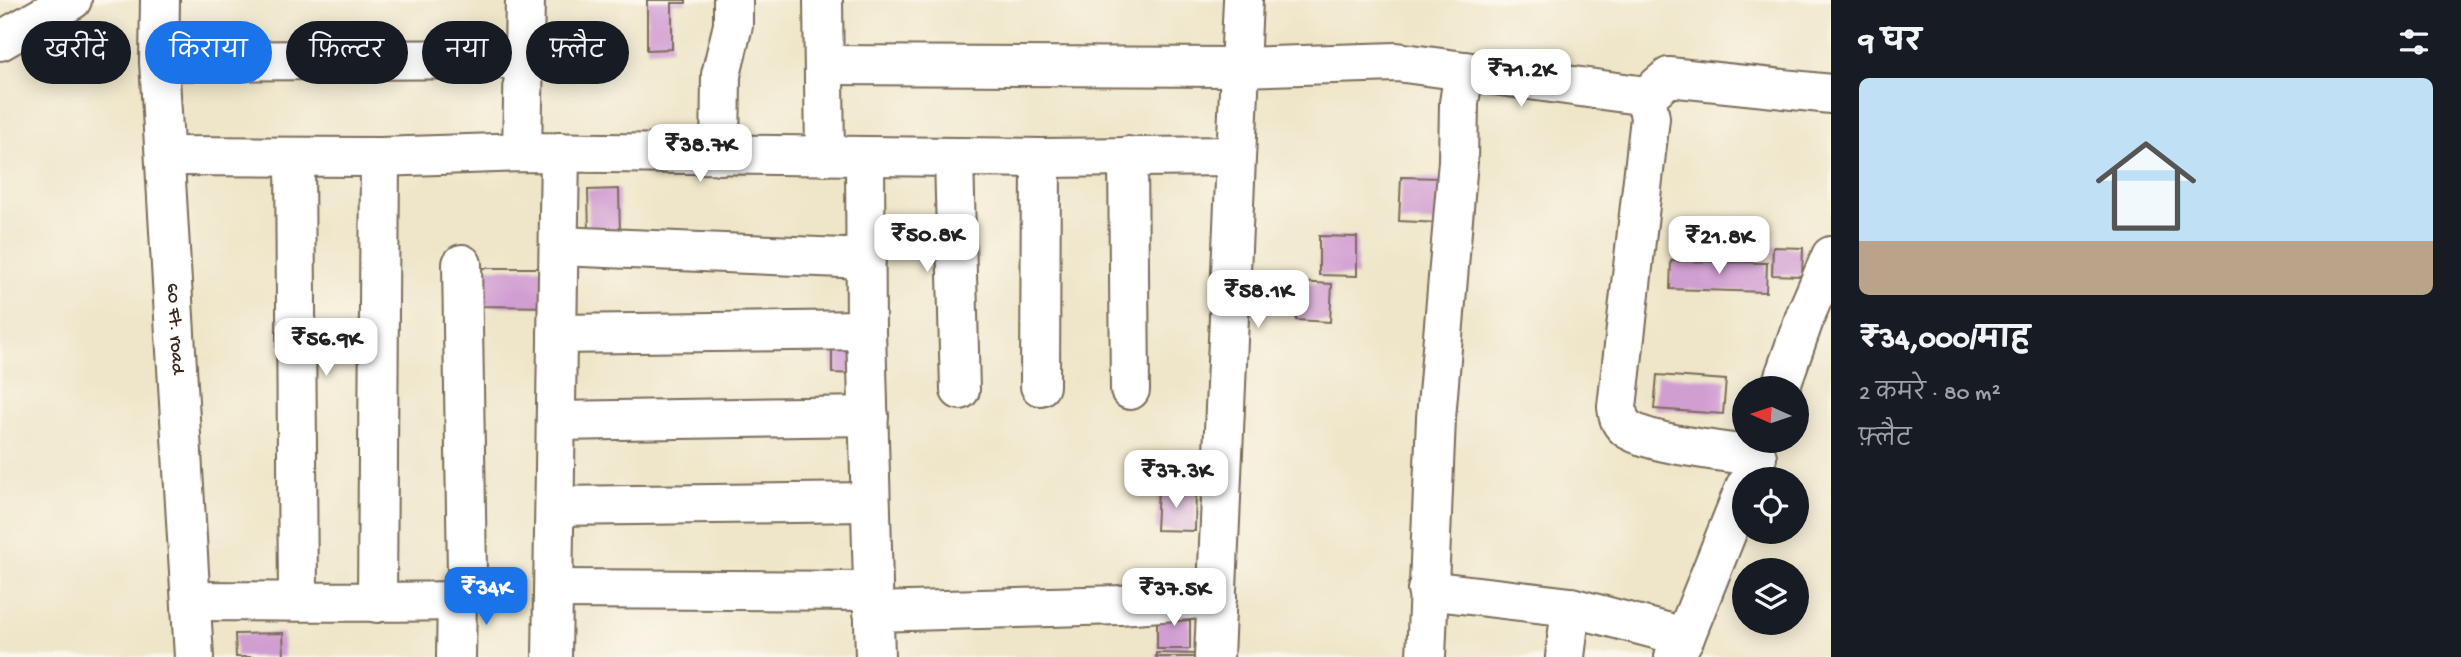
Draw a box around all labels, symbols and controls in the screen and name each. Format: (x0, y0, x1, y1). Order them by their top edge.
chip: खरीदें (21, 21, 131, 84)
chip: किराया (145, 21, 272, 84)
chip: फ़िल्टर (286, 21, 408, 84)
chip: नया (422, 21, 512, 84)
chip: फ़्लैट (526, 21, 629, 84)
icon: filters (2395, 23, 2433, 61)
text: 9 घर (1859, 27, 1921, 62)
pin: ₹71.2K (1464, 50, 1578, 109)
text: ₹71.2K (1487, 58, 1555, 85)
icon: home (2083, 123, 2209, 249)
pin: ₹38.7K (643, 124, 757, 184)
text: ₹38.7K (664, 133, 736, 160)
pin: ₹50.8K (870, 215, 984, 274)
pin: ₹21.8K (1662, 216, 1776, 276)
text: ₹50.8K (890, 223, 964, 250)
text: ₹21.8K (1685, 225, 1753, 252)
pin: ₹58.1K (1201, 270, 1315, 330)
text: ₹58.1K (1223, 279, 1293, 306)
street label: 60 Ft. road (161, 282, 189, 377)
pin: ₹56.9K (269, 318, 383, 378)
text: ₹34,000/माह (1859, 324, 2030, 359)
text: ₹56.9K (291, 327, 361, 354)
north arrow (1732, 376, 1810, 453)
map controls (1732, 376, 1809, 635)
text: 2 कमरे · 80 m² (1859, 381, 2001, 408)
text: फ़्लैट (1859, 427, 1911, 454)
pin: ₹37.3K (1119, 450, 1233, 510)
text: ₹37.3K (1140, 459, 1212, 486)
button: locate (1732, 467, 1809, 544)
button: layers (1732, 558, 1809, 635)
pin: ₹34K (445, 568, 527, 627)
pin: ₹37.5K (1117, 568, 1231, 628)
text: ₹34K (460, 576, 512, 603)
text: ₹37.5K (1138, 577, 1210, 604)

